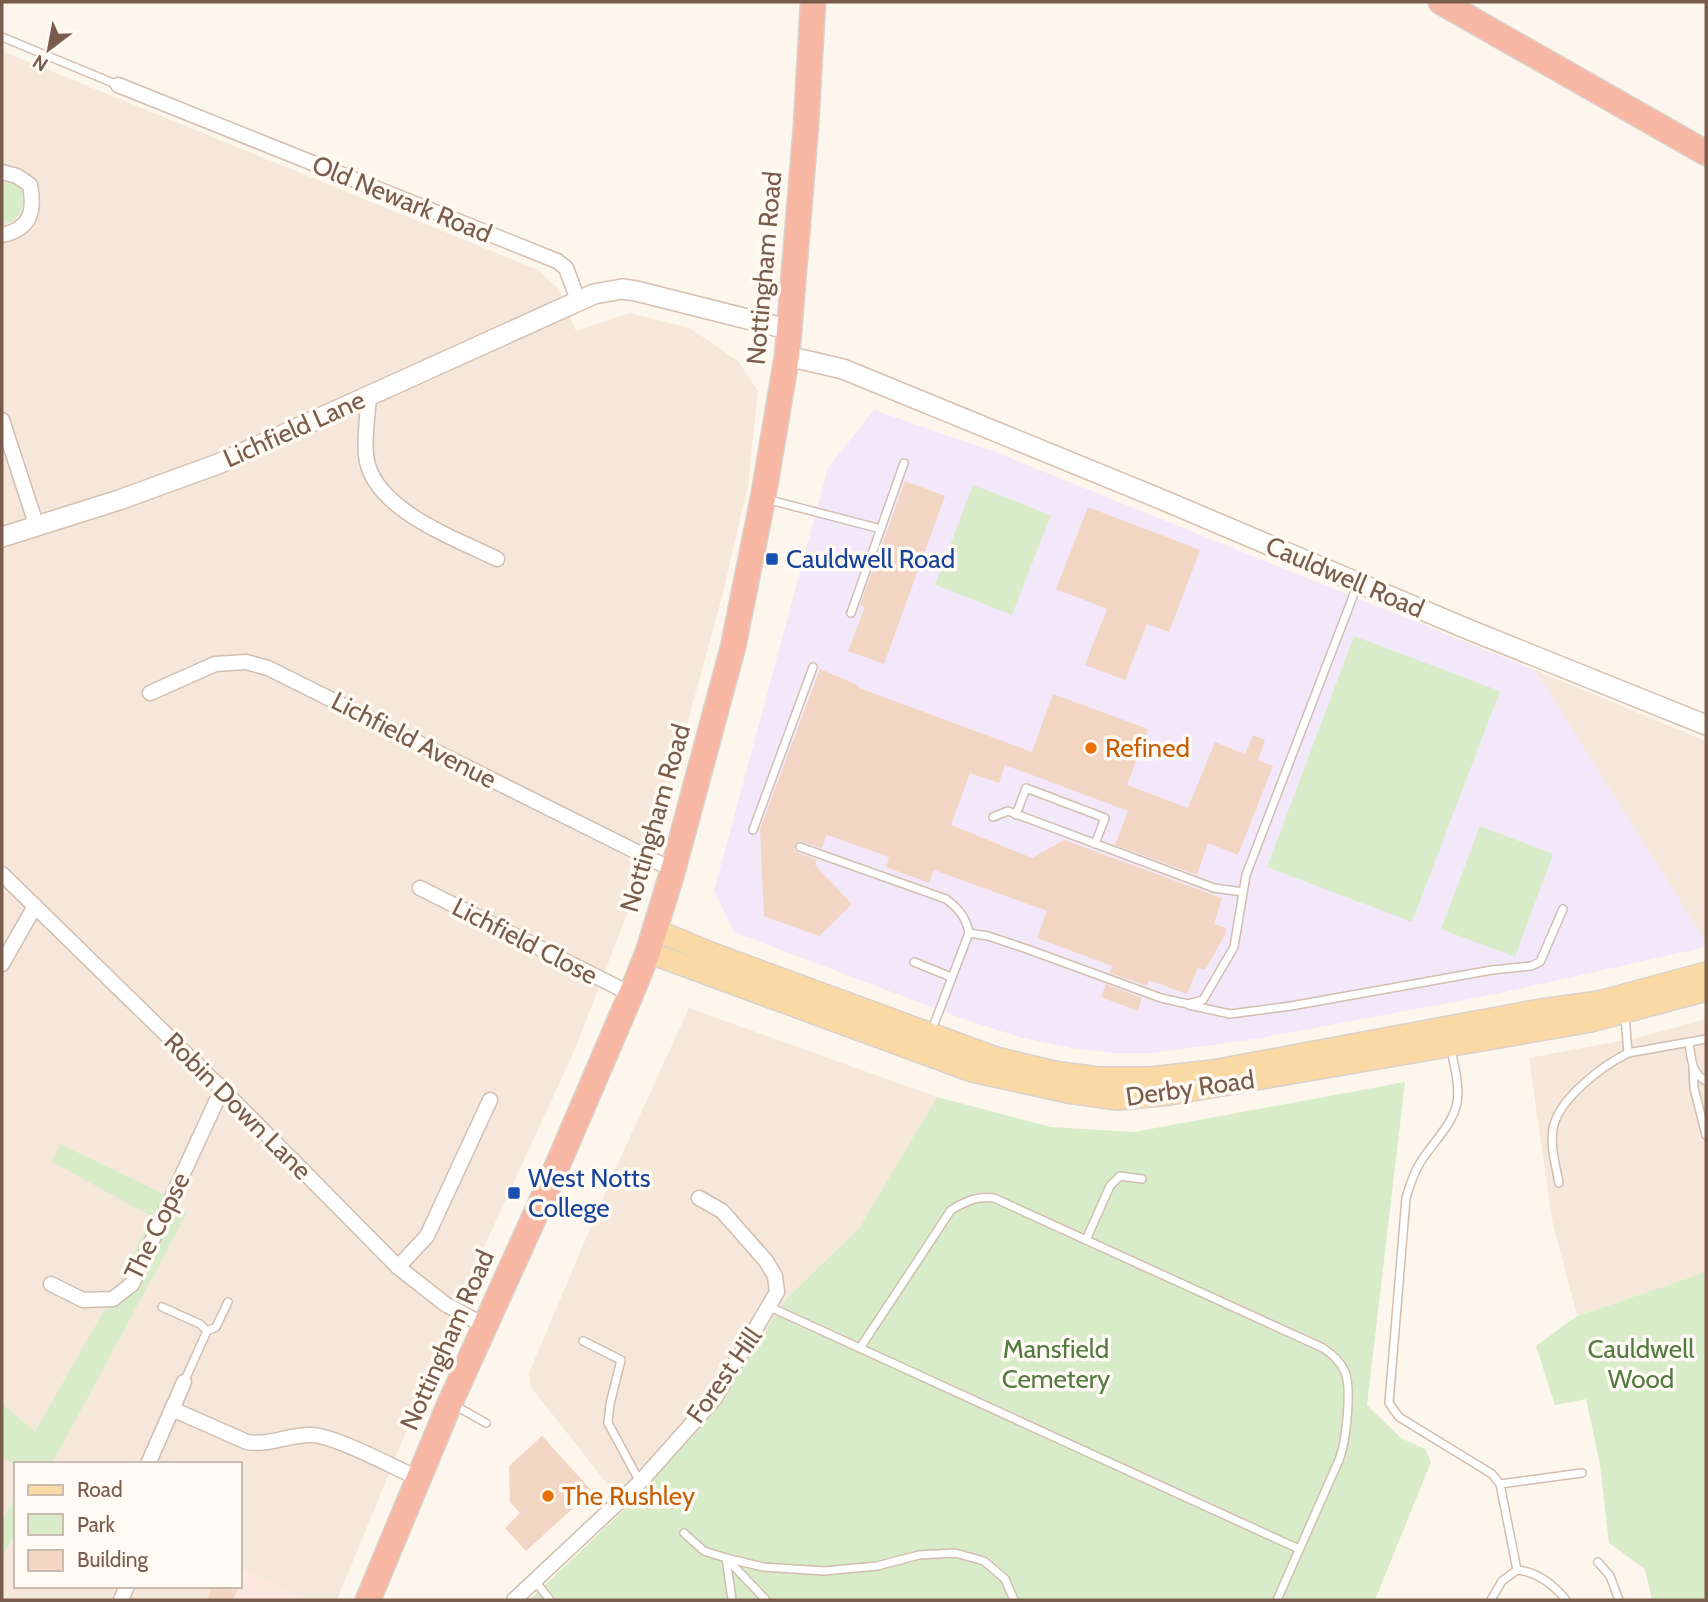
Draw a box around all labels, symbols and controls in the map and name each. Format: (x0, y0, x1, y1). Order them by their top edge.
north arrow (14, 14, 84, 84)
text: N (28, 50, 52, 76)
street label: Old Newark Road (308, 148, 496, 250)
street label: Nottingham Road (740, 170, 788, 366)
street label: Lichfield Lane (218, 384, 370, 474)
street label: Cauldwell Road (1261, 529, 1429, 625)
place label: Cauldwell Road (786, 543, 955, 575)
marker: Cauldwell Road (764, 551, 780, 567)
street label: Lichfield Avenue (326, 685, 502, 795)
street label: Nottingham Road (613, 720, 697, 916)
place label: Refined (1105, 732, 1190, 764)
marker: Refined (1083, 740, 1099, 756)
street label: Lichfield Close (447, 891, 603, 991)
street label: Robin Down Lane (158, 1026, 318, 1186)
street label: Derby Road (1124, 1063, 1256, 1113)
place label: West Notts College (528, 1162, 651, 1224)
street label: The Copse (117, 1167, 197, 1285)
marker: West Notts College (506, 1185, 522, 1201)
street label: Nottingham Road (393, 1245, 501, 1435)
street label: Forest Hill (680, 1321, 768, 1429)
park label: Mansfield Cemetery (1002, 1333, 1110, 1395)
park label: Cauldwell Wood (1588, 1333, 1694, 1395)
legend (14, 1462, 242, 1588)
text: Road (77, 1477, 123, 1502)
place label: The Rushley (562, 1480, 695, 1512)
marker: The Rushley (540, 1488, 556, 1504)
text: Park (77, 1512, 115, 1537)
text: Building (77, 1547, 149, 1572)

